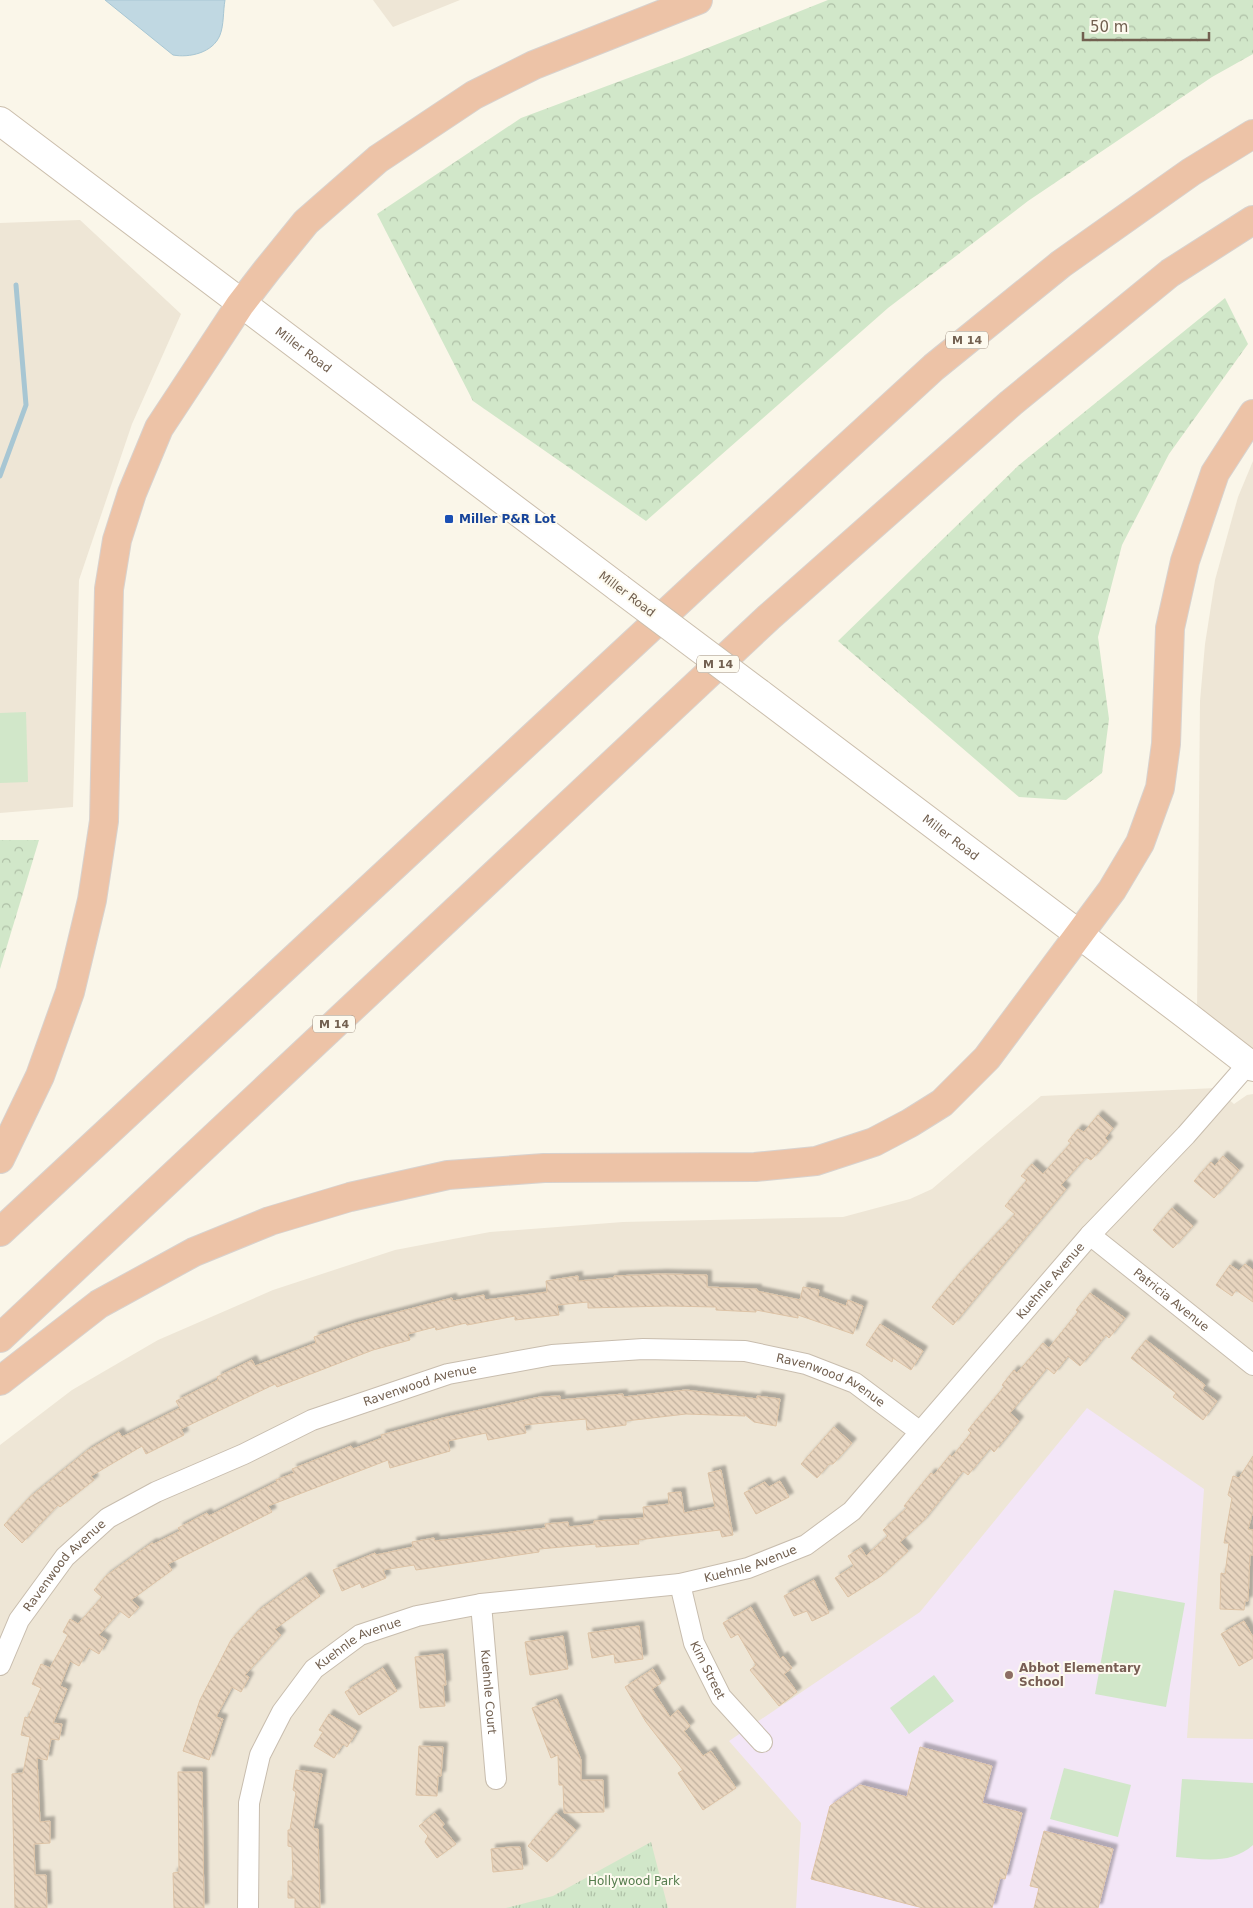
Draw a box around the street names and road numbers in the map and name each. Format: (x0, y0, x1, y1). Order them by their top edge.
street label: Miller Road (273, 324, 334, 376)
road number: M 14 (946, 332, 988, 348)
street label: Miller Road (596, 568, 658, 620)
road number: M 14 (697, 656, 739, 672)
street label: Miller Road (920, 812, 981, 863)
road number: M 14 (313, 1016, 355, 1032)
street label: Kuehnle Avenue (1014, 1240, 1087, 1322)
street label: Patricia Avenue (1131, 1265, 1212, 1334)
street label: Ravenwood Avenue (775, 1351, 887, 1410)
street label: Ravenwood Avenue (361, 1362, 478, 1409)
street label: Ravenwood Avenue (20, 1517, 108, 1614)
street label: Kuehnle Avenue (703, 1542, 799, 1585)
street label: Kuehnle Avenue (313, 1615, 403, 1673)
street label: Kim Street (687, 1639, 728, 1702)
street label: Kuehnle Court (478, 1649, 499, 1735)

